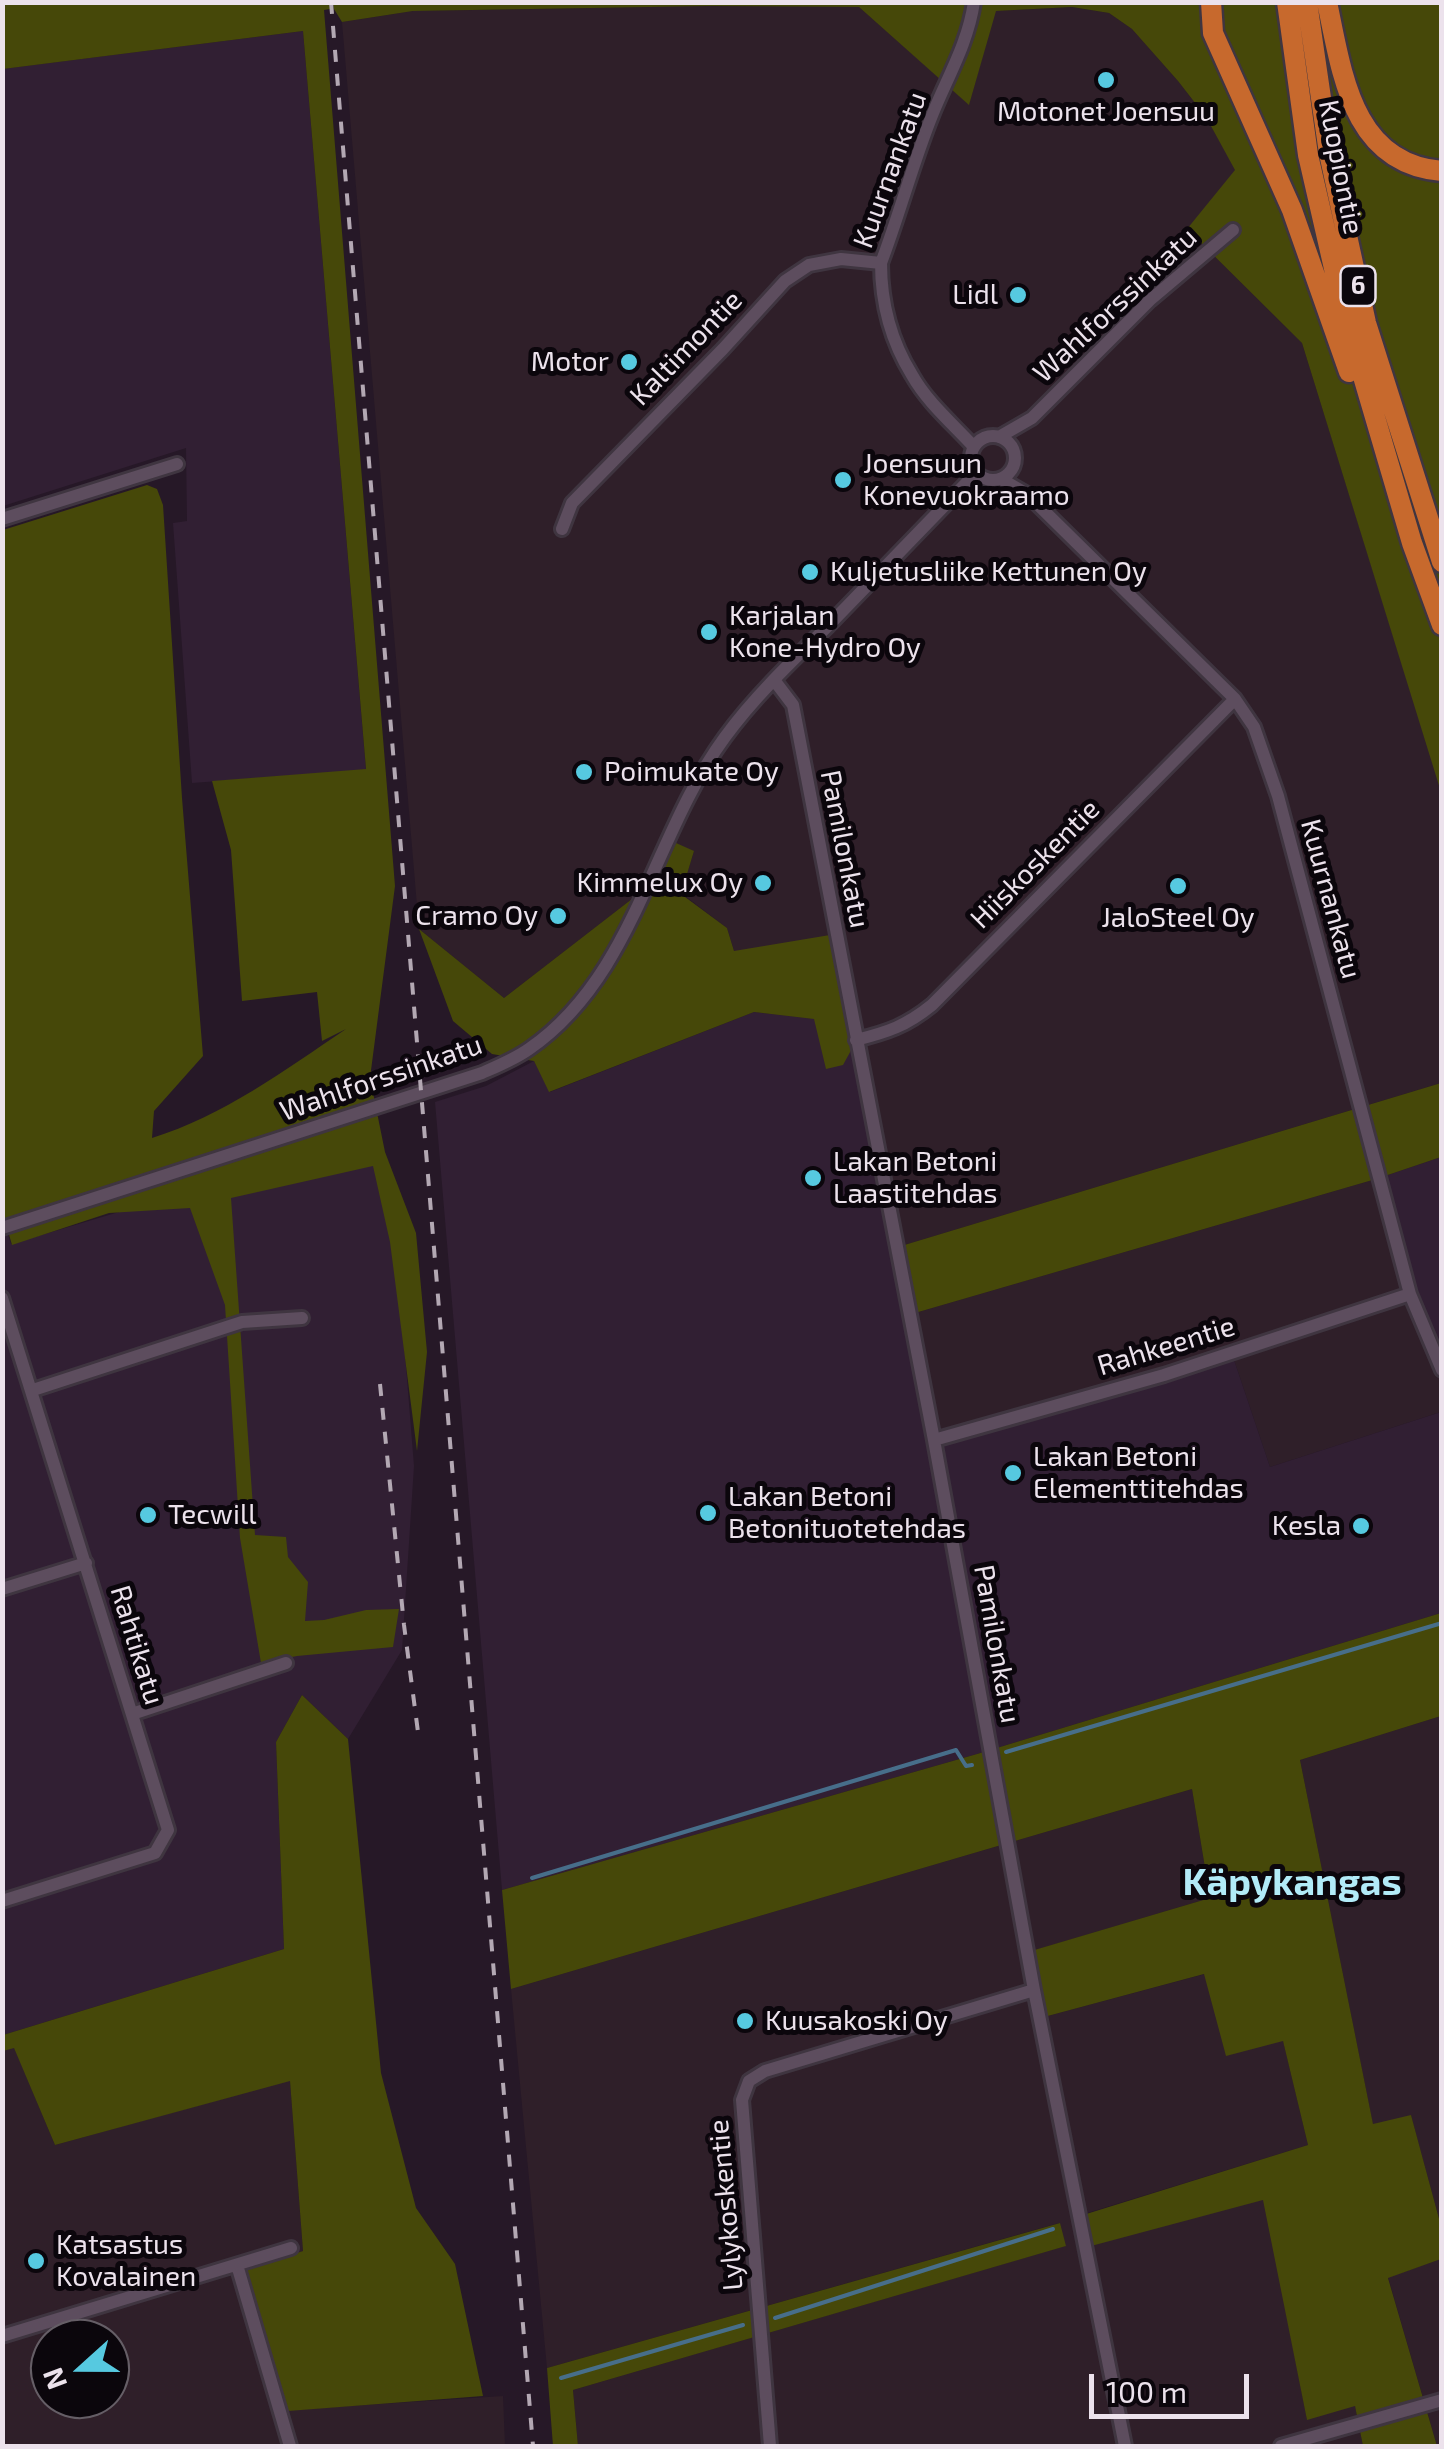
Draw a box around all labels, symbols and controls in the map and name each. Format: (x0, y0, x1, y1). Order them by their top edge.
marker: Motonet Joensuu (1095, 69, 1117, 91)
street label: Kuurnankatu (846, 87, 934, 253)
place label: Motonet Joensuu (997, 95, 1215, 129)
street label: Kuopiontie (1312, 97, 1370, 237)
street label: Wahlforssinkatu (1026, 221, 1204, 389)
road number: 6 (1340, 266, 1376, 306)
place label: Lidl (952, 278, 998, 312)
street label: Kaltimontie (623, 283, 749, 413)
marker: Lidl (1007, 284, 1029, 306)
place label: Motor (531, 345, 609, 379)
marker: Motor (618, 351, 640, 373)
place label: Joensuun Konevuokraamo (863, 447, 1070, 513)
marker: Joensuun Konevuokraamo (832, 469, 854, 491)
place label: Kuljetusliike Kettunen Oy (830, 555, 1147, 589)
marker: Kuljetusliike Kettunen Oy (799, 561, 821, 583)
place label: Karjalan Kone-Hydro Oy (729, 599, 921, 665)
marker: Karjalan Kone-Hydro Oy (698, 621, 720, 643)
place label: Poimukate Oy (604, 755, 779, 789)
marker: Poimukate Oy (573, 761, 595, 783)
street label: Pamilonkatu (813, 767, 877, 931)
street label: Hiiskoskentie (964, 793, 1106, 935)
street label: Kuurnankatu (1294, 816, 1368, 982)
place label: Kimmelux Oy (577, 866, 743, 900)
marker: Kimmelux Oy (752, 872, 774, 894)
marker: JaloSteel Oy (1167, 875, 1189, 897)
place label: Cramo Oy (415, 899, 538, 933)
place label: JaloSteel Oy (1101, 901, 1255, 935)
marker: Cramo Oy (547, 905, 569, 927)
street label: Wahlforssinkatu (276, 1028, 486, 1128)
place label: Lakan Betoni Laastitehdas (833, 1145, 998, 1211)
marker: Lakan Betoni Laastitehdas (802, 1167, 824, 1189)
street label: Rahkeentie (1093, 1309, 1239, 1383)
place label: Lakan Betoni Elementtitehdas (1033, 1440, 1244, 1506)
marker: Lakan Betoni Elementtitehdas (1002, 1462, 1024, 1484)
place label: Lakan Betoni Betonituotetehdas (728, 1480, 966, 1546)
place label: Tecwill (168, 1498, 257, 1532)
marker: Lakan Betoni Betonituotetehdas (697, 1502, 719, 1524)
marker: Tecwill (137, 1504, 159, 1526)
place label: Kesla (1272, 1509, 1341, 1543)
marker: Kesla (1350, 1515, 1372, 1537)
street label: Pamilonkatu (967, 1562, 1027, 1726)
street label: Rahtikatu (103, 1581, 171, 1709)
district label: Käpykangas (1182, 1859, 1402, 1905)
place label: Kuusakoski Oy (765, 2004, 948, 2038)
marker: Kuusakoski Oy (734, 2010, 756, 2032)
street label: Lylykoskentie (702, 2118, 750, 2292)
place label: Katsastus Kovalainen (56, 2228, 196, 2294)
marker: Katsastus Kovalainen (25, 2250, 47, 2272)
north arrow (30, 2319, 130, 2419)
scale bar (1094, 2354, 1254, 2416)
text: N (34, 2364, 73, 2395)
text: 100 m (1106, 2373, 1187, 2409)

